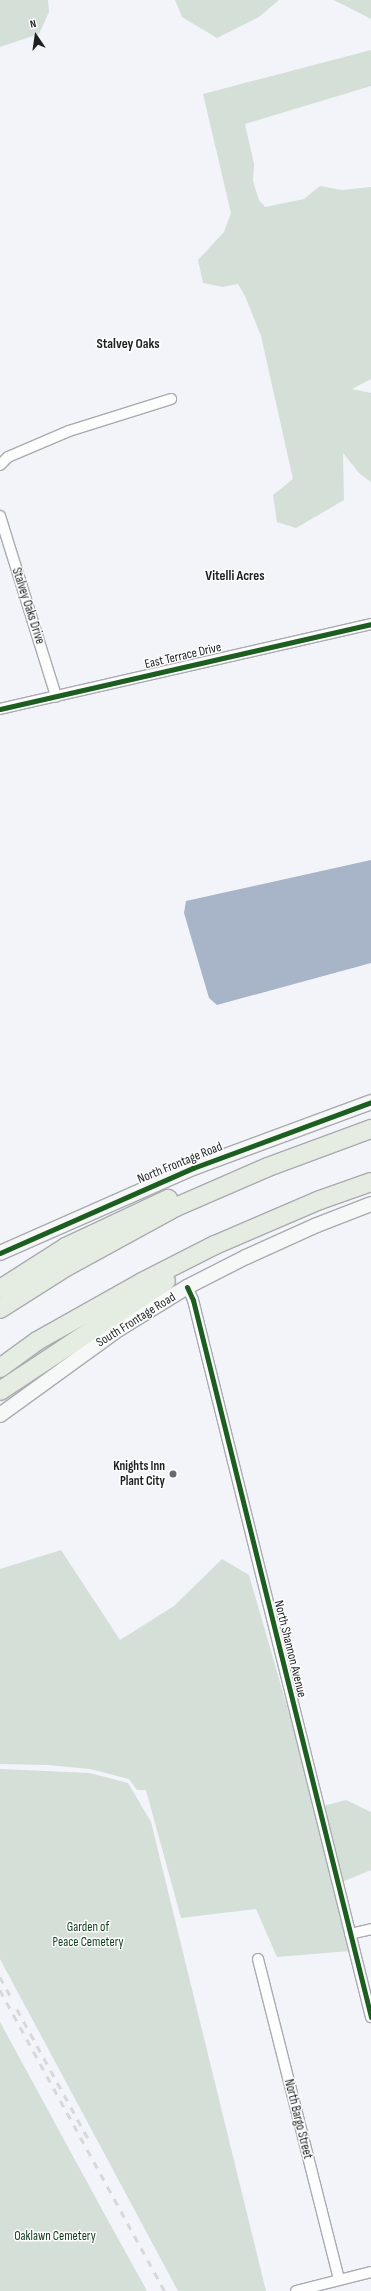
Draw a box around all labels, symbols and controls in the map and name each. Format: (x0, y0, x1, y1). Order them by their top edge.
north arrow (16, 16, 56, 56)
text: N (29, 17, 38, 31)
district label: Stalvey Oaks (96, 336, 160, 352)
street label: Stalvey Oaks Drive (8, 566, 48, 646)
district label: Vitelli Acres (205, 568, 265, 584)
street label: East Terrace Drive (143, 640, 223, 672)
street label: North Frontage Road (135, 1139, 225, 1187)
street label: South Frontage Road (94, 1289, 178, 1351)
place label: Knights Inn Plant City (113, 1459, 165, 1490)
marker: Knights Inn Plant City (168, 1469, 178, 1479)
street label: North Shannon Avenue (270, 1599, 310, 1699)
park label: Garden of Peace Cemetery (52, 1920, 124, 1951)
street label: North Bargo Street (281, 2077, 315, 2161)
park label: Oaklawn Cemetery (14, 2228, 96, 2244)

